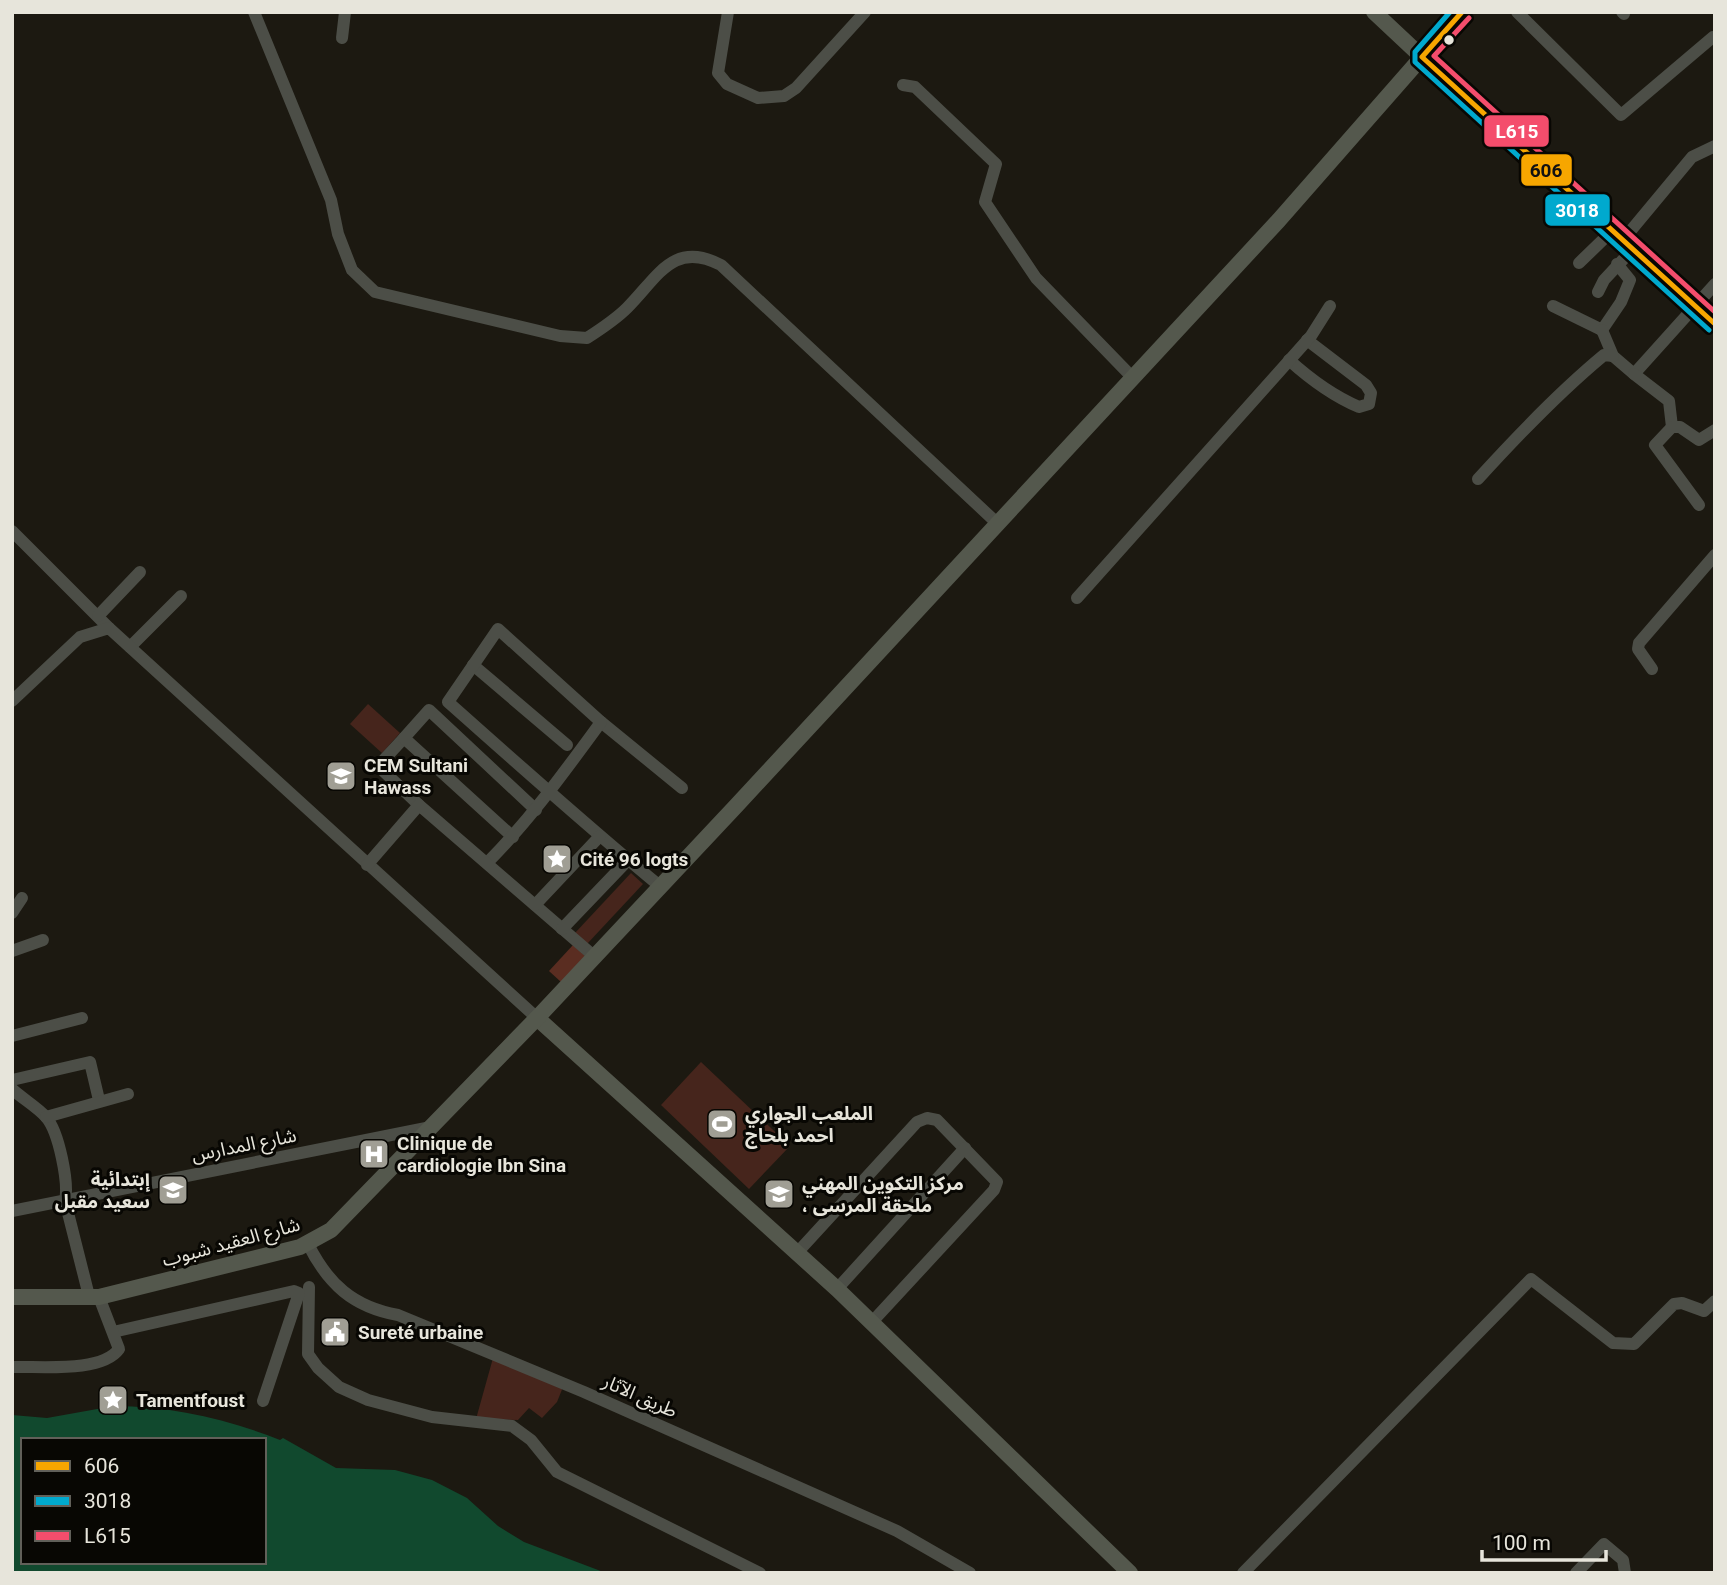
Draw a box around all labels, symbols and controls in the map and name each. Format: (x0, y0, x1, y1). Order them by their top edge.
unlabelled marker (1442, 33, 1456, 47)
line badge: L615 (1483, 114, 1550, 148)
text: L615 (1496, 120, 1539, 143)
line badge: 606 (1520, 153, 1573, 187)
text: 606 (1530, 159, 1562, 182)
line badge: 3018 (1544, 193, 1611, 227)
text: 3018 (1555, 199, 1599, 222)
place label: CEM Sultani Hawass (364, 754, 468, 799)
school or university icon: CEM Sultani Hawass (324, 759, 358, 793)
place icon: Cité 96 logts (540, 842, 574, 876)
place label: Cité 96 logts (580, 848, 688, 871)
place label: الملعب الجواري احمد بلحاج (745, 1102, 873, 1149)
sports icon: الملعب الجواري احمد بلحاج (705, 1107, 739, 1141)
street label: شارع المدارس (190, 1124, 299, 1168)
place label: Clinique de cardiologie Ibn Sina (397, 1132, 566, 1177)
hospital icon: Clinique de cardiologie Ibn Sina (357, 1137, 391, 1171)
place label: إبتدائية سعيد مقبل (55, 1168, 150, 1213)
place label: مركز التكوين المهني ، ملحقة المرسى (802, 1172, 964, 1217)
school or university icon: إبتدائية سعيد مقبل (156, 1173, 190, 1207)
school or university icon: مركز التكوين المهني ، ملحقة المرسى (762, 1177, 796, 1211)
street label: شارع العقيد شبوب (160, 1213, 303, 1273)
public building icon: Sureté urbaine (318, 1315, 352, 1349)
place label: Sureté urbaine (358, 1321, 483, 1344)
street label: طريق الآثار (598, 1369, 681, 1423)
place icon: Tamentfoust (96, 1383, 130, 1417)
place label: Tamentfoust (136, 1389, 245, 1412)
legend (21, 1438, 266, 1564)
text: 606 (84, 1454, 119, 1478)
text: 3018 (84, 1489, 131, 1513)
scale bar (1482, 1518, 1606, 1562)
text: L615 (84, 1524, 131, 1548)
text: 100 m (1492, 1531, 1551, 1555)

